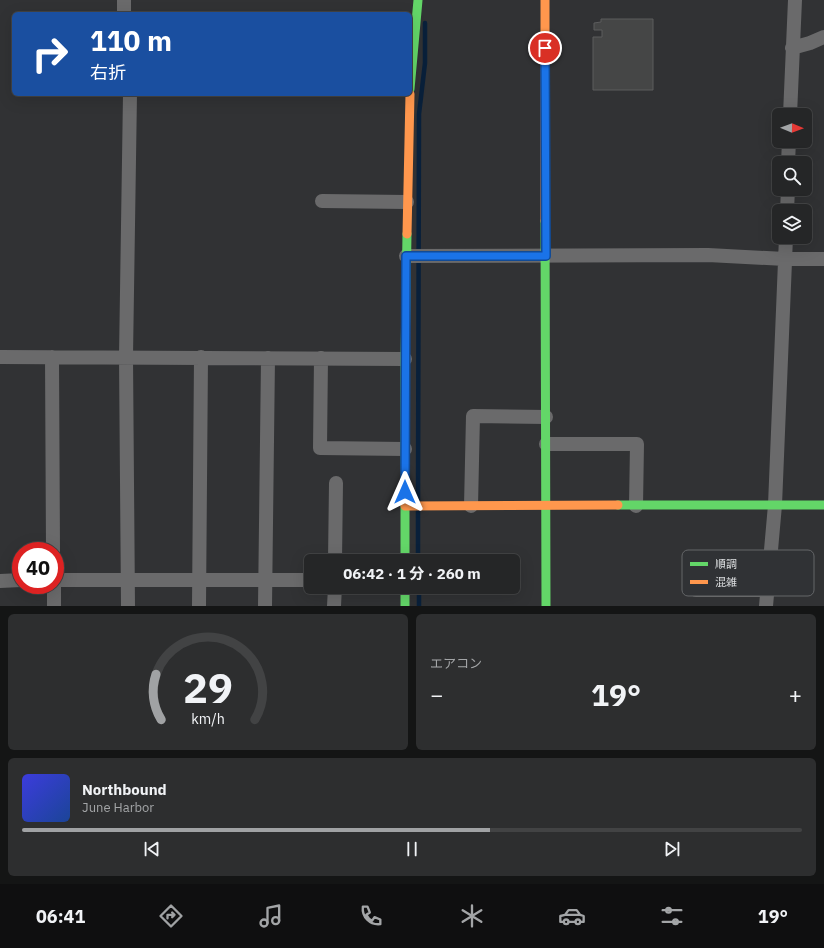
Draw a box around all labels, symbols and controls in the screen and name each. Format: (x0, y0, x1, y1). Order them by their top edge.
text: 110 m (90, 22, 172, 59)
icon: right (24, 28, 76, 80)
pin (528, 31, 562, 65)
icon: arrive (534, 37, 556, 59)
text: 右折 (90, 61, 126, 84)
north arrow (772, 108, 812, 148)
map controls (772, 108, 812, 244)
button: search (772, 156, 812, 196)
button: layers (772, 204, 812, 244)
position arrow (384, 471, 426, 513)
speed limit sign: 40 (12, 542, 64, 594)
legend (682, 550, 814, 596)
text: 順調 (715, 557, 737, 571)
text: 06:42 · 1 分 · 260 m (343, 564, 481, 583)
text: 混雑 (715, 575, 737, 589)
text: エアコン (430, 655, 482, 672)
text: 29 (183, 660, 233, 714)
text: 19° (591, 675, 641, 714)
text: − (430, 680, 443, 709)
text: + (789, 680, 802, 709)
text: km/h (191, 709, 225, 728)
text: Northbound (82, 780, 167, 799)
text: June Harbor (82, 799, 154, 816)
icon: previous (141, 838, 163, 860)
icon: pause (401, 838, 423, 860)
icon: next (661, 838, 683, 860)
icon: directions (157, 902, 185, 930)
icon: music (257, 902, 285, 930)
icon: phone (357, 902, 385, 930)
icon: climate (458, 902, 486, 930)
icon: car (558, 902, 586, 930)
icon: filters (658, 902, 686, 930)
text: 06:41 (36, 905, 85, 928)
text: 19° (758, 905, 788, 928)

